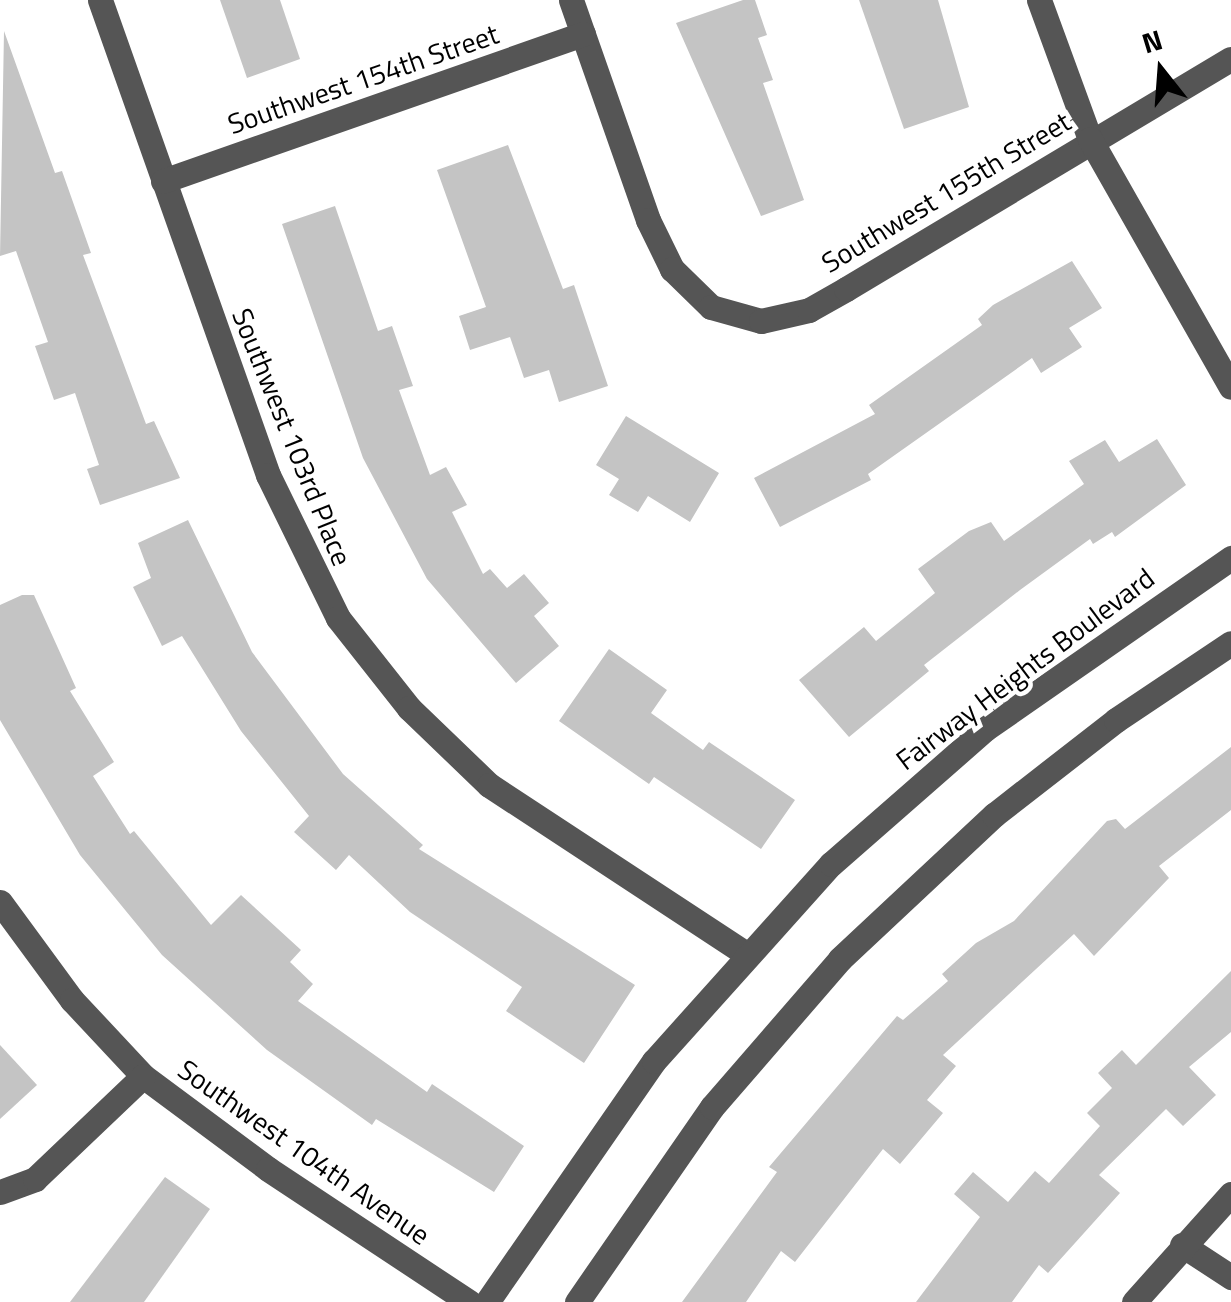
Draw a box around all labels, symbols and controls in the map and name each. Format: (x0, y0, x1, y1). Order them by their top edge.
street label: Southwest 154th Street (223, 17, 503, 141)
text: N (1137, 17, 1168, 64)
north arrow (1111, 20, 1211, 120)
street label: Southwest 155th Street (816, 104, 1076, 280)
street label: Southwest 103rd Place (225, 303, 359, 571)
street label: Fairway Heights Boulevard (889, 561, 1161, 777)
street label: Southwest 104th Avenue (172, 1052, 436, 1252)

